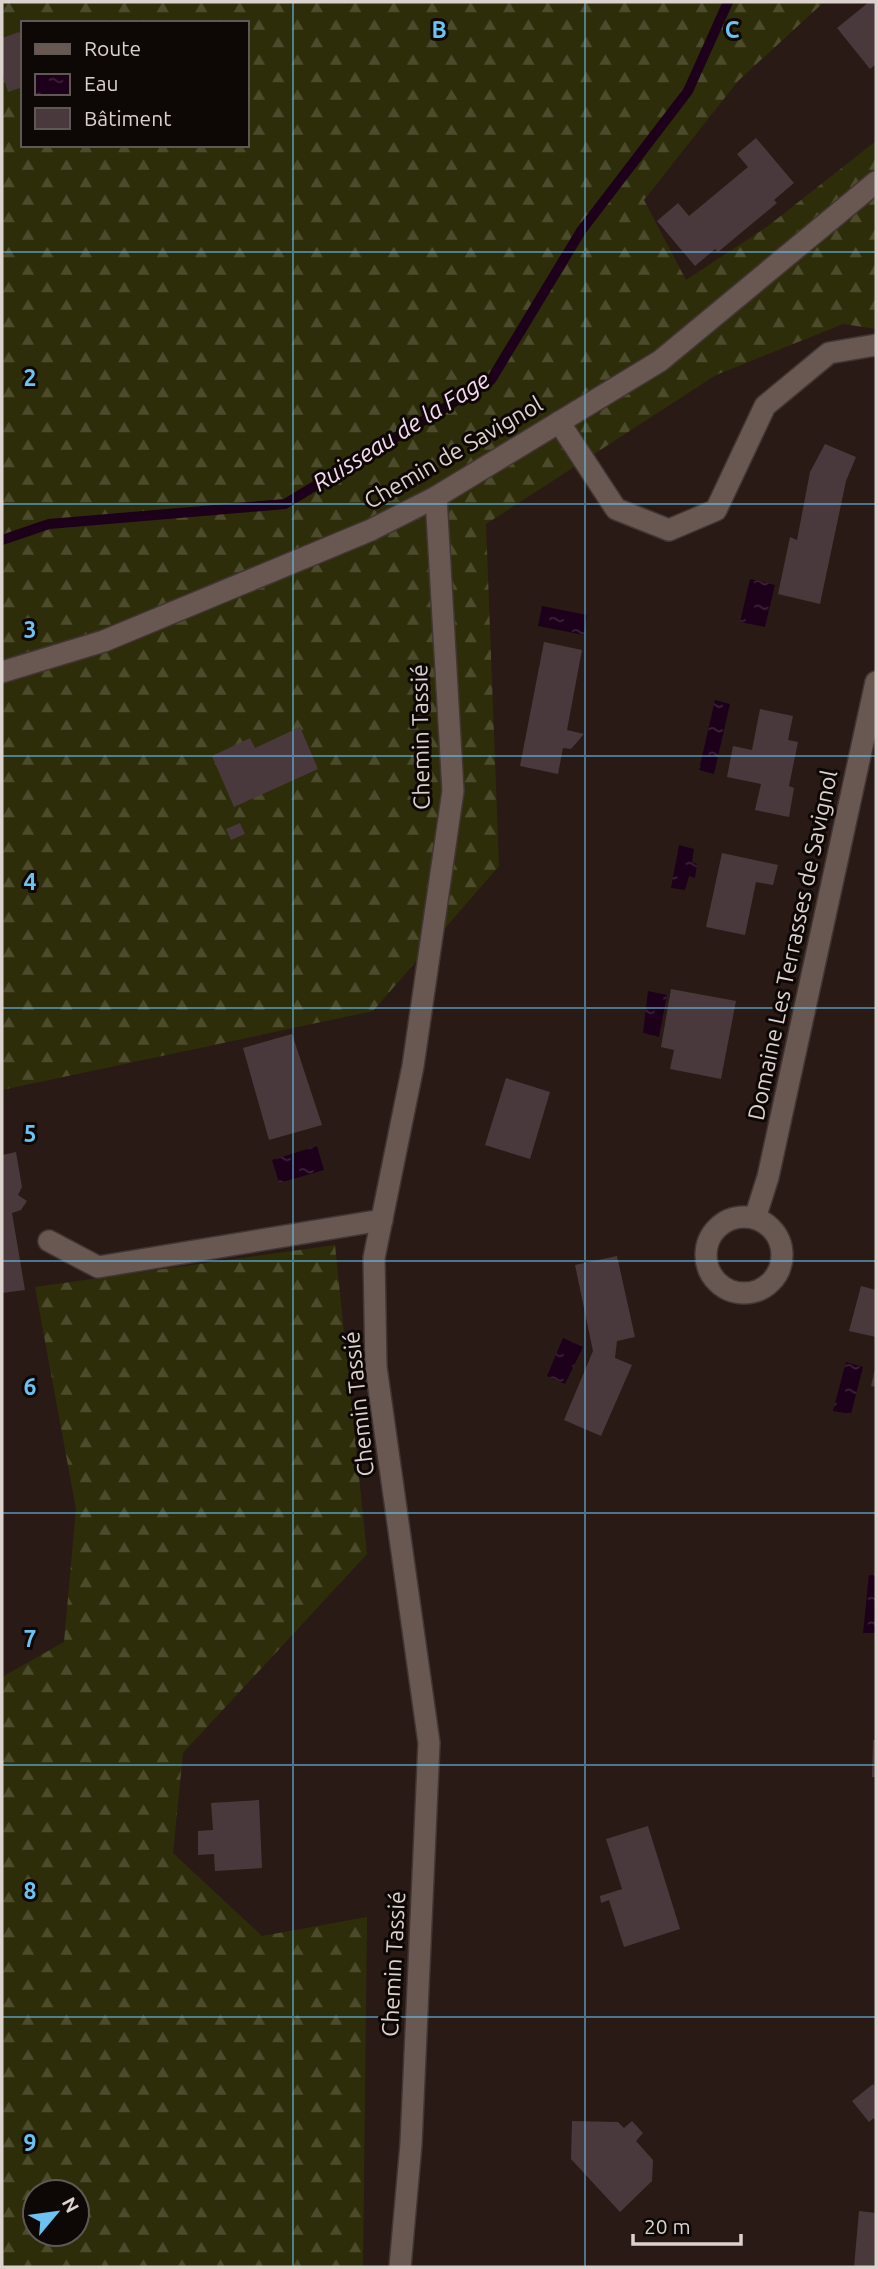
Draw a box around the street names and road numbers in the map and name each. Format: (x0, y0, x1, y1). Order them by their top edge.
street label: Chemin de Savignol (359, 391, 547, 513)
street label: Chemin Tassié (406, 664, 434, 810)
street label: Domaine Les Terrasses de Savignol (743, 768, 841, 1122)
street label: Chemin Tassié (338, 1330, 378, 1478)
street label: Chemin Tassié (377, 1891, 409, 2037)

